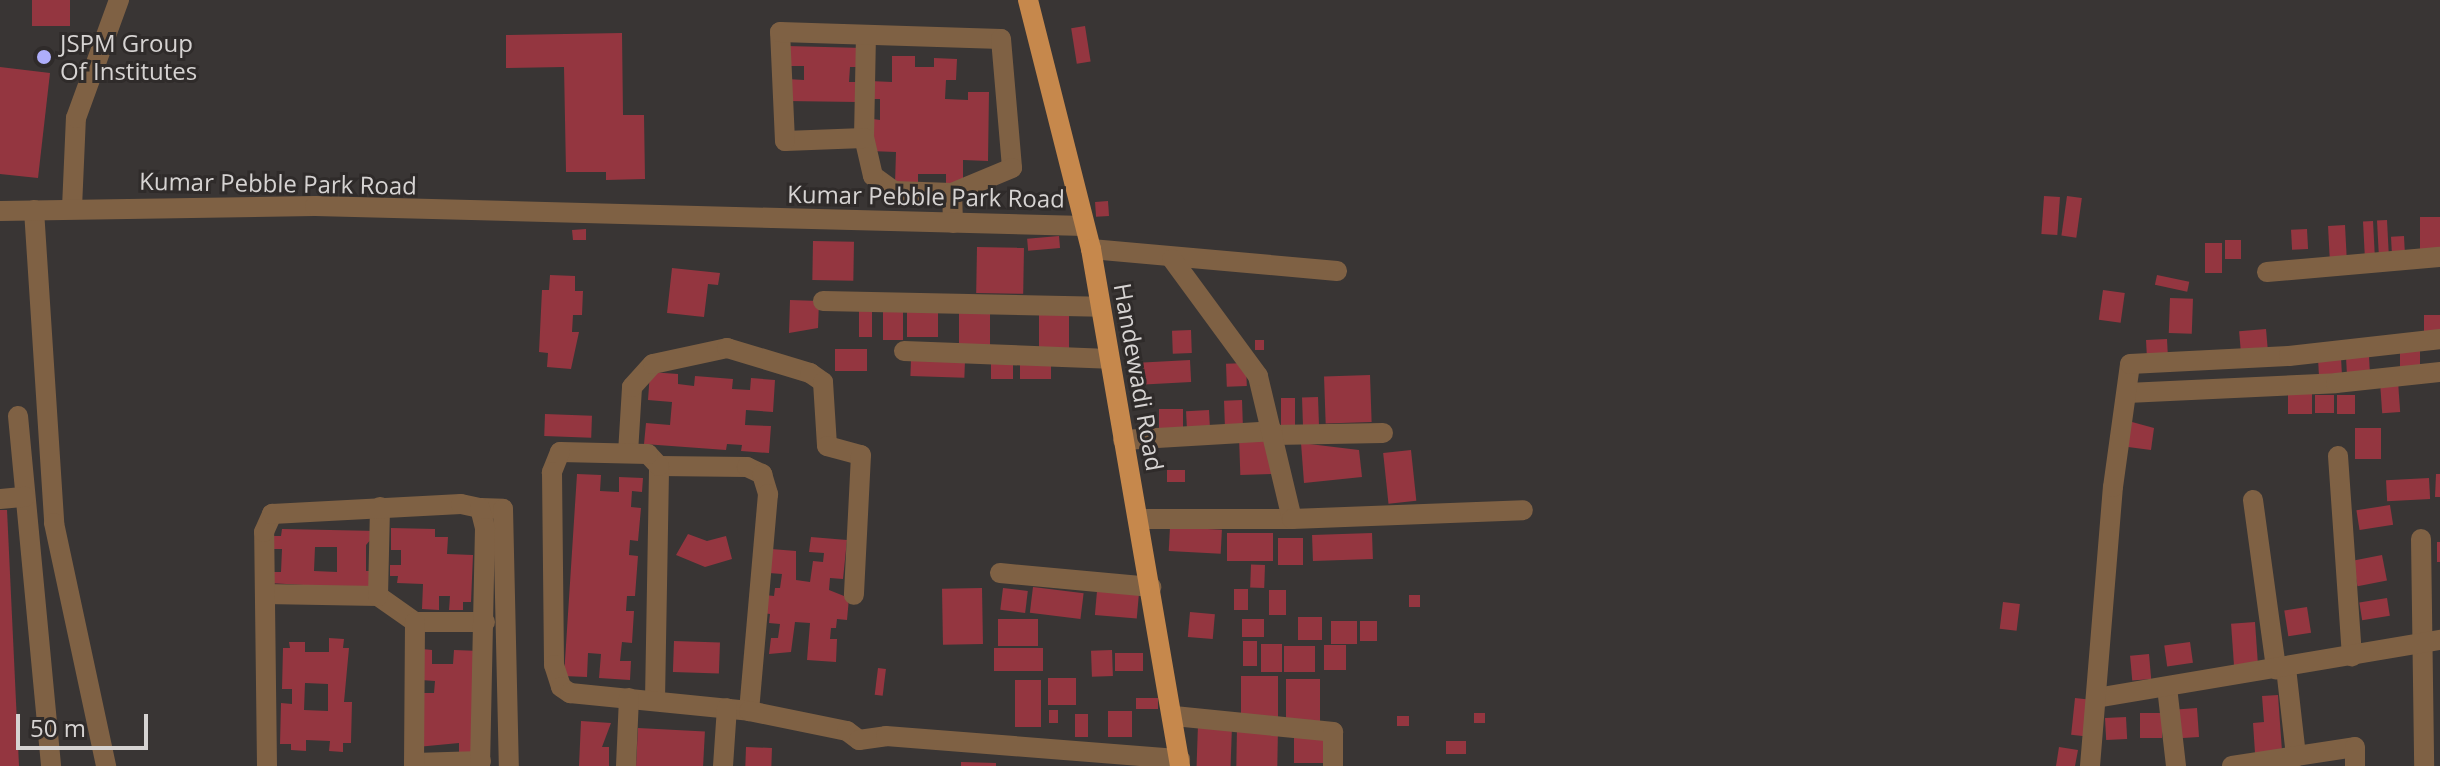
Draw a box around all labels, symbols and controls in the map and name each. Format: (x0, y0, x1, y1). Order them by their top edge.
place label: JSPM Group Of Institutes (60, 29, 197, 85)
marker: JSPM Group Of Institutes (35, 48, 53, 66)
street label: Kumar Pebble Park Road (139, 166, 417, 200)
street label: Kumar Pebble Park Road (787, 179, 1065, 213)
street label: Handewadi Road (1108, 281, 1170, 473)
scale bar (20, 698, 152, 748)
text: 50 m (30, 711, 86, 744)

